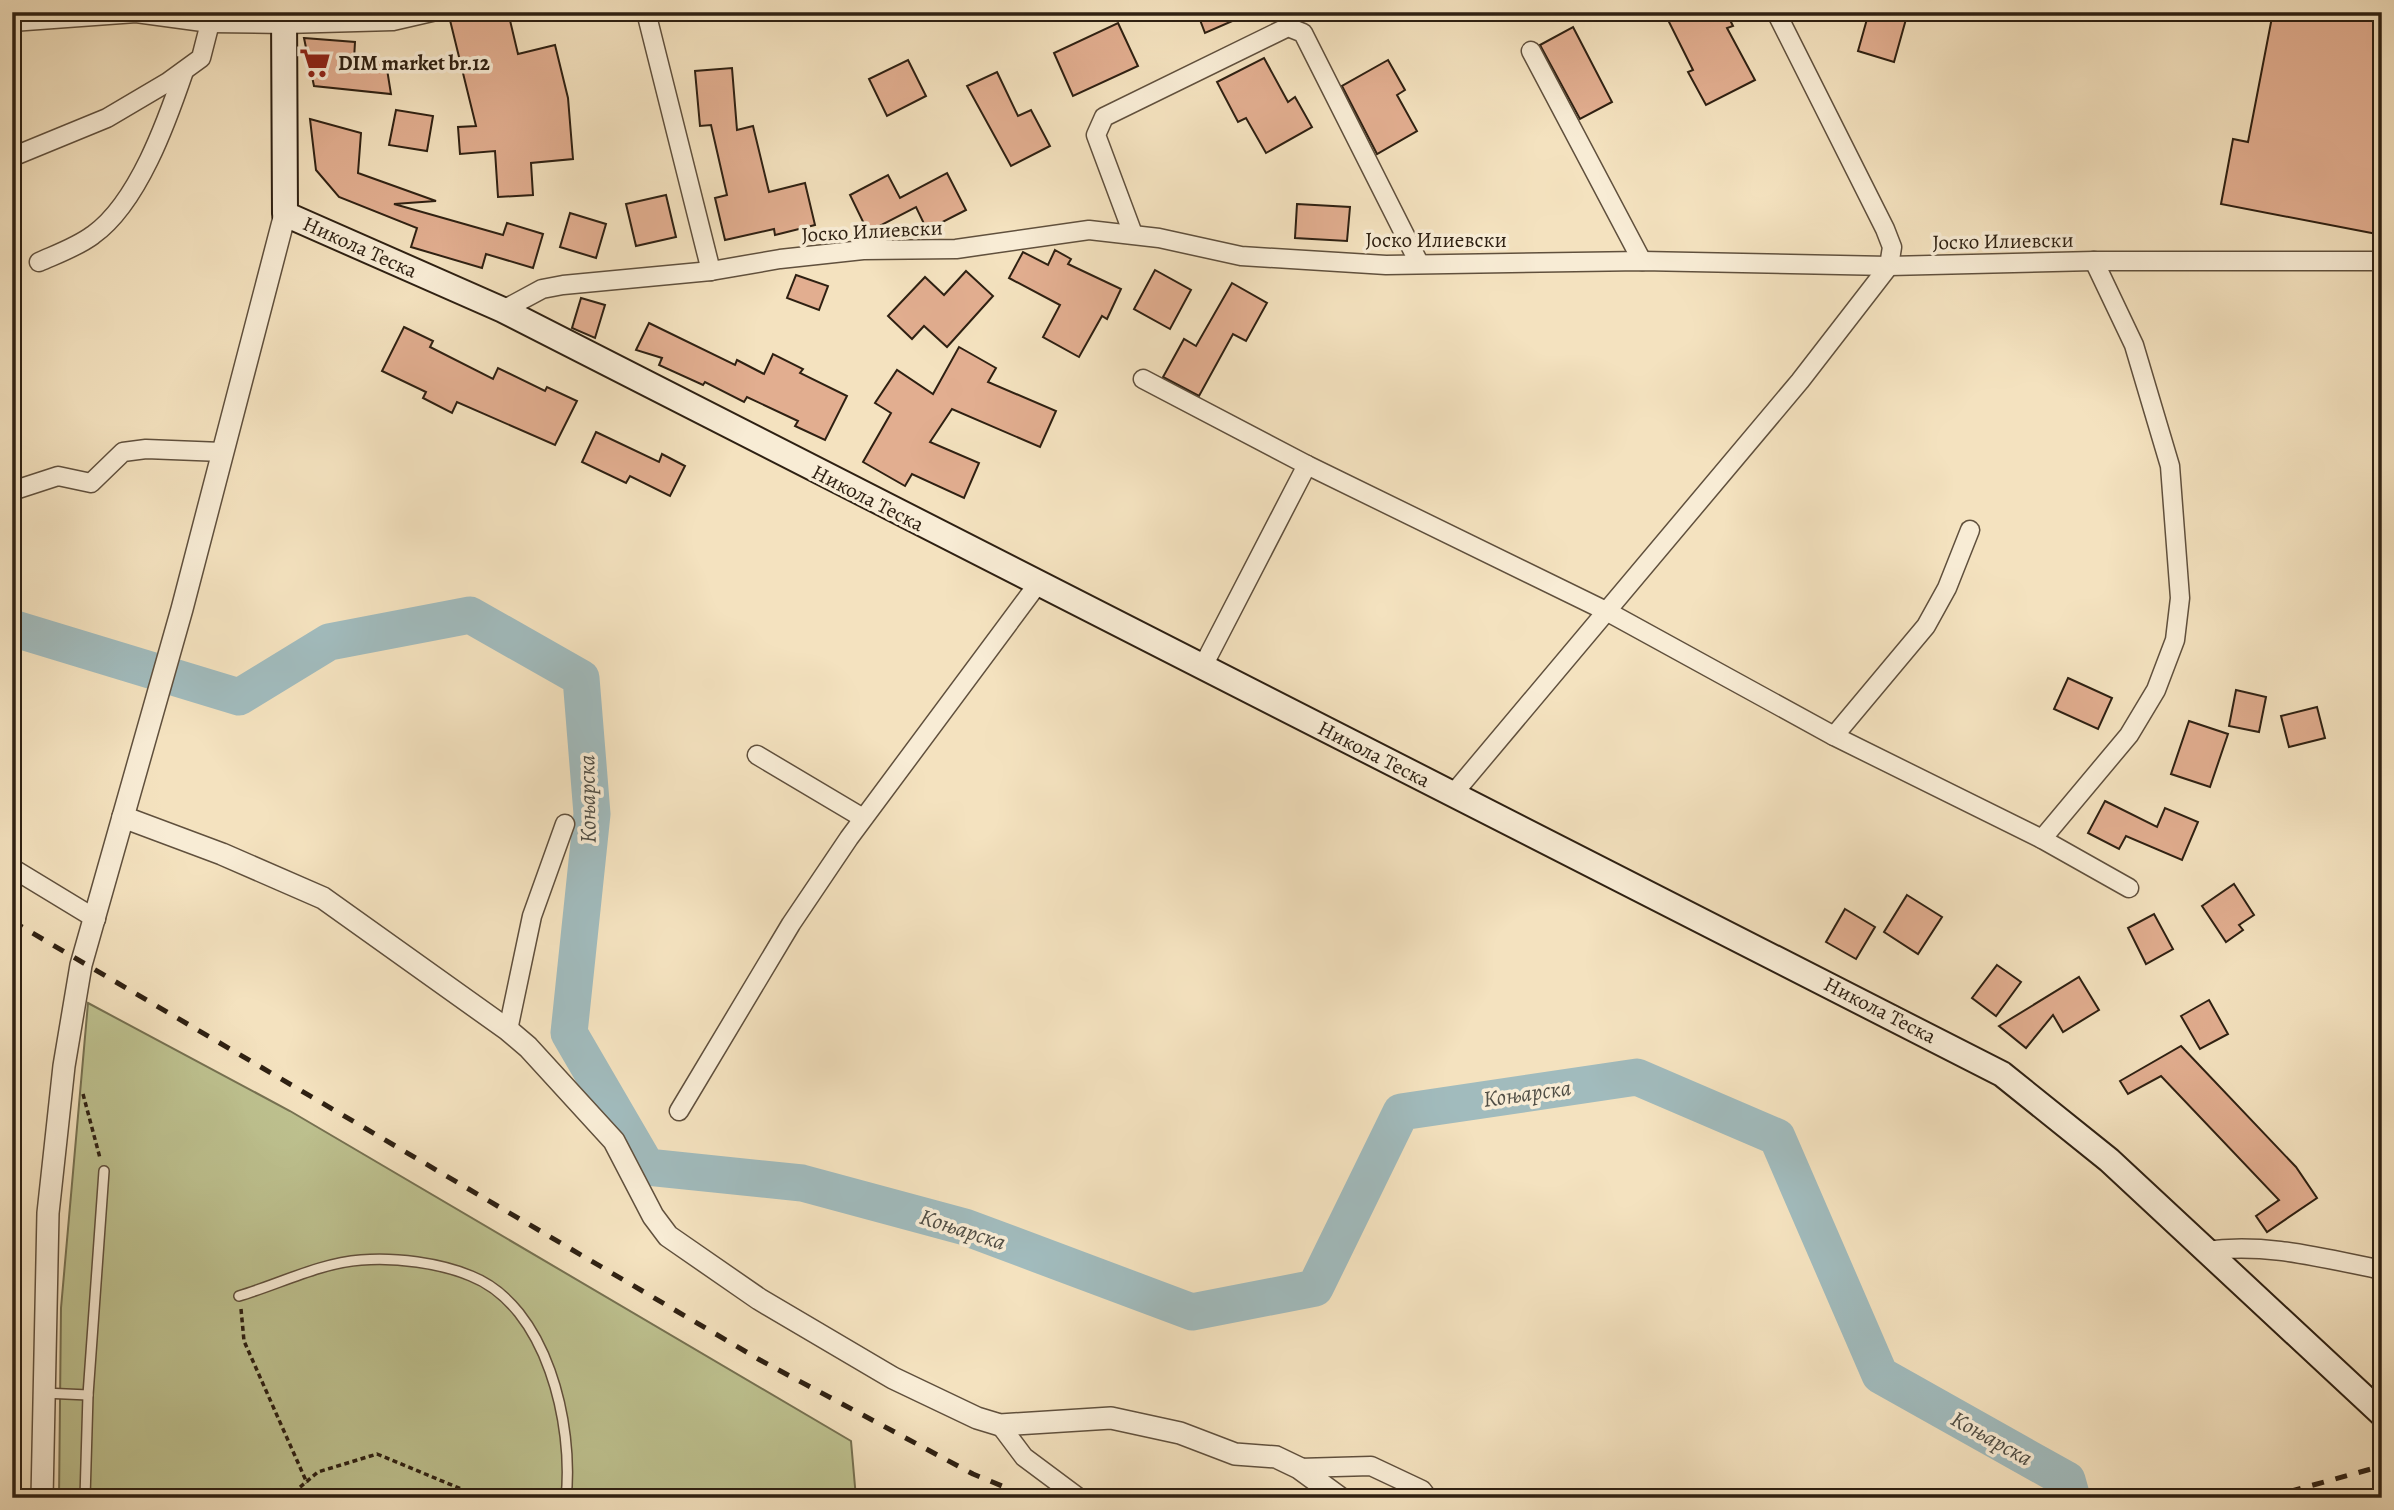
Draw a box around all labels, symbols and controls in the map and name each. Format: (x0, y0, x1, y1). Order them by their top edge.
supermarket icon: DIM market br.12 (298, 46, 332, 80)
place label: DIM market br.12 (338, 49, 490, 77)
street label: Никола Теска (298, 209, 422, 285)
street label: Јоско Илиевски (801, 213, 943, 249)
street label: Јоско Илиевски (1365, 226, 1507, 254)
street label: Јоско Илиевски (1932, 226, 2074, 256)
street label: Никола Теска (807, 458, 929, 538)
street label: Никола Теска (1313, 714, 1435, 794)
water label: Коњарска (571, 754, 604, 844)
street label: Никола Теска (1819, 970, 1941, 1050)
water label: Коњарска (1481, 1072, 1574, 1115)
water label: Коњарска (916, 1201, 1010, 1258)
water label: Коњарска (1945, 1403, 2038, 1474)

